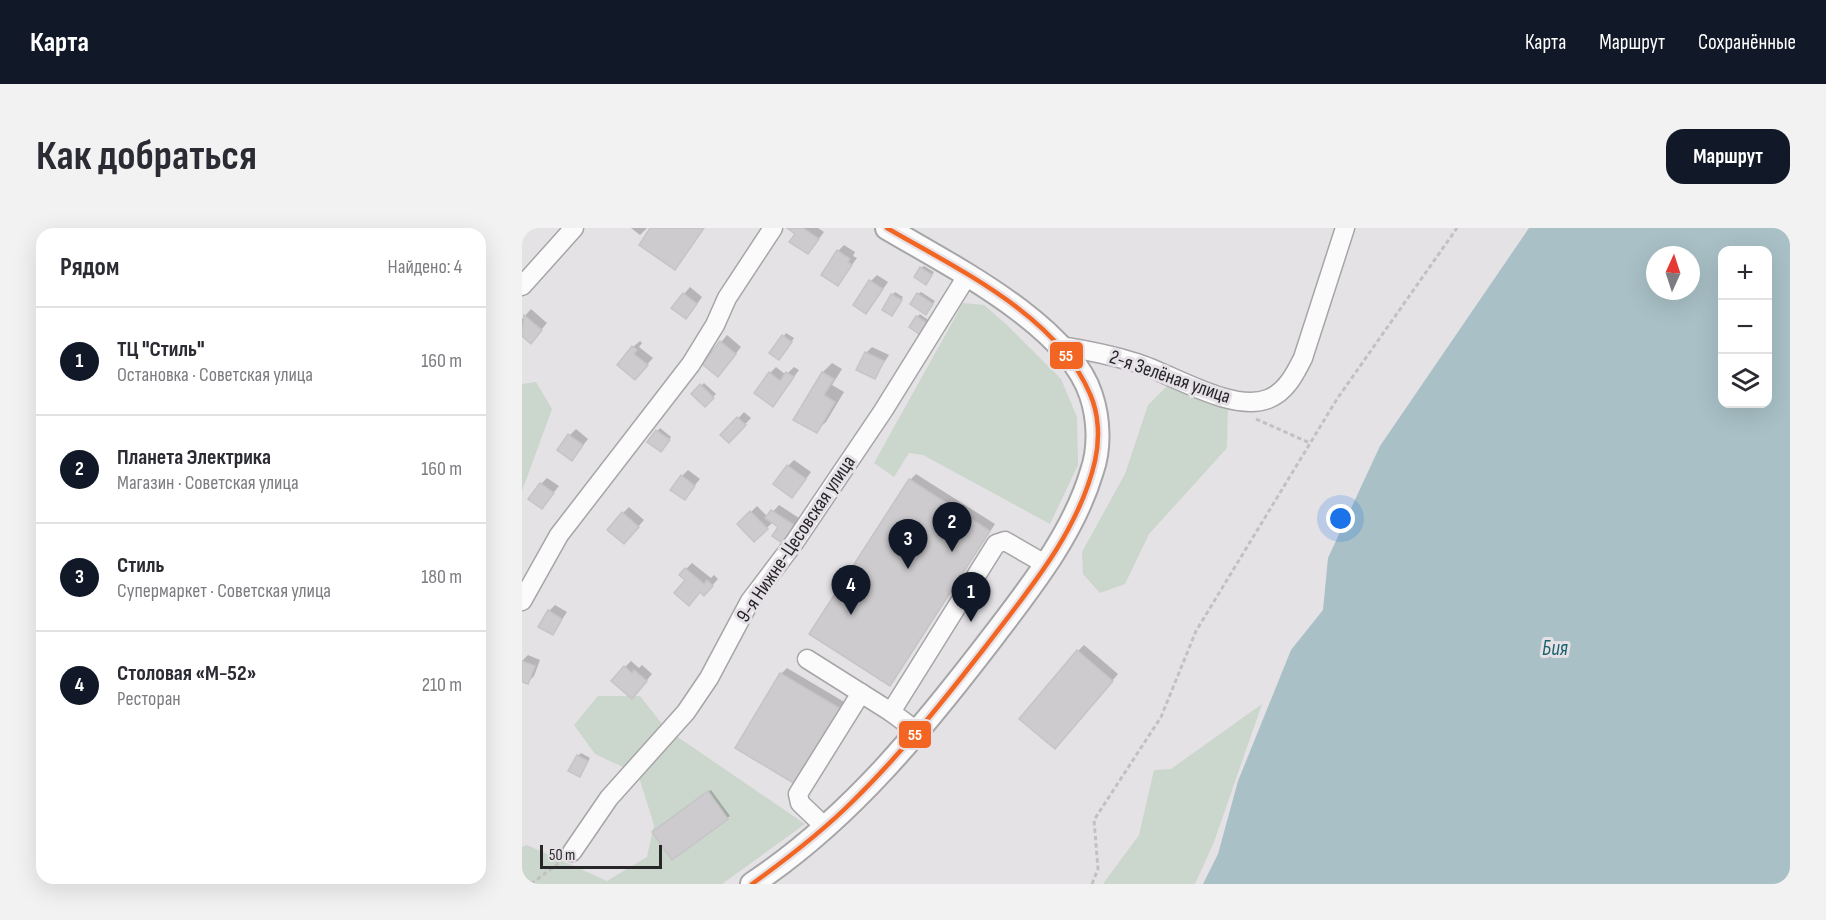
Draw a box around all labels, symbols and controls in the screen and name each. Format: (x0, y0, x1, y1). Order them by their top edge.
text: Карта (30, 26, 89, 59)
text: Карта (1525, 30, 1566, 55)
text: Маршрут (1599, 30, 1665, 55)
text: Сохранённые (1698, 30, 1796, 55)
button: Маршрут (1666, 129, 1790, 184)
text: Как добраться (36, 131, 257, 182)
north arrow (1646, 246, 1700, 300)
map controls (1718, 246, 1772, 408)
button: + (1718, 246, 1772, 300)
text: Рядом (60, 252, 119, 283)
text: Найдено: 4 (388, 255, 462, 279)
button: − (1718, 300, 1772, 354)
text: ТЦ "Стиль" (117, 336, 205, 363)
line badge: 55 (1049, 341, 1084, 370)
street label: 2-я Зелёная улица (1106, 345, 1234, 409)
text: 55 (1059, 347, 1073, 366)
text: 1 (76, 349, 83, 373)
text: 160 m (421, 349, 462, 373)
button: layers (1718, 354, 1772, 408)
text: Остановка · Советская улица (117, 363, 313, 387)
text: Планета Электрика (117, 444, 271, 471)
street label: 9-я Нижне-Цесовская улица (731, 451, 861, 627)
text: 2 (75, 457, 84, 481)
text: 160 m (421, 457, 462, 481)
text: Магазин · Советская улица (117, 471, 299, 495)
pin: 2 (932, 502, 972, 552)
your location (1326, 504, 1355, 533)
pin: 3 (888, 520, 928, 569)
text: Стиль (117, 552, 164, 579)
text: 3 (75, 565, 84, 589)
text: 180 m (421, 565, 462, 589)
pin: 4 (832, 566, 870, 615)
pin: 1 (952, 572, 990, 622)
text: Супермаркет · Советская улица (117, 579, 331, 603)
water label: Бия (1542, 636, 1568, 661)
text: Столовая «М-52» (117, 660, 256, 687)
text: 4 (75, 673, 84, 697)
text: 210 m (422, 673, 462, 697)
text: Ресторан (117, 687, 181, 711)
line badge: 55 (898, 720, 932, 749)
text: 55 (908, 726, 922, 745)
scale bar (540, 842, 662, 870)
text: 50 m (549, 846, 575, 865)

